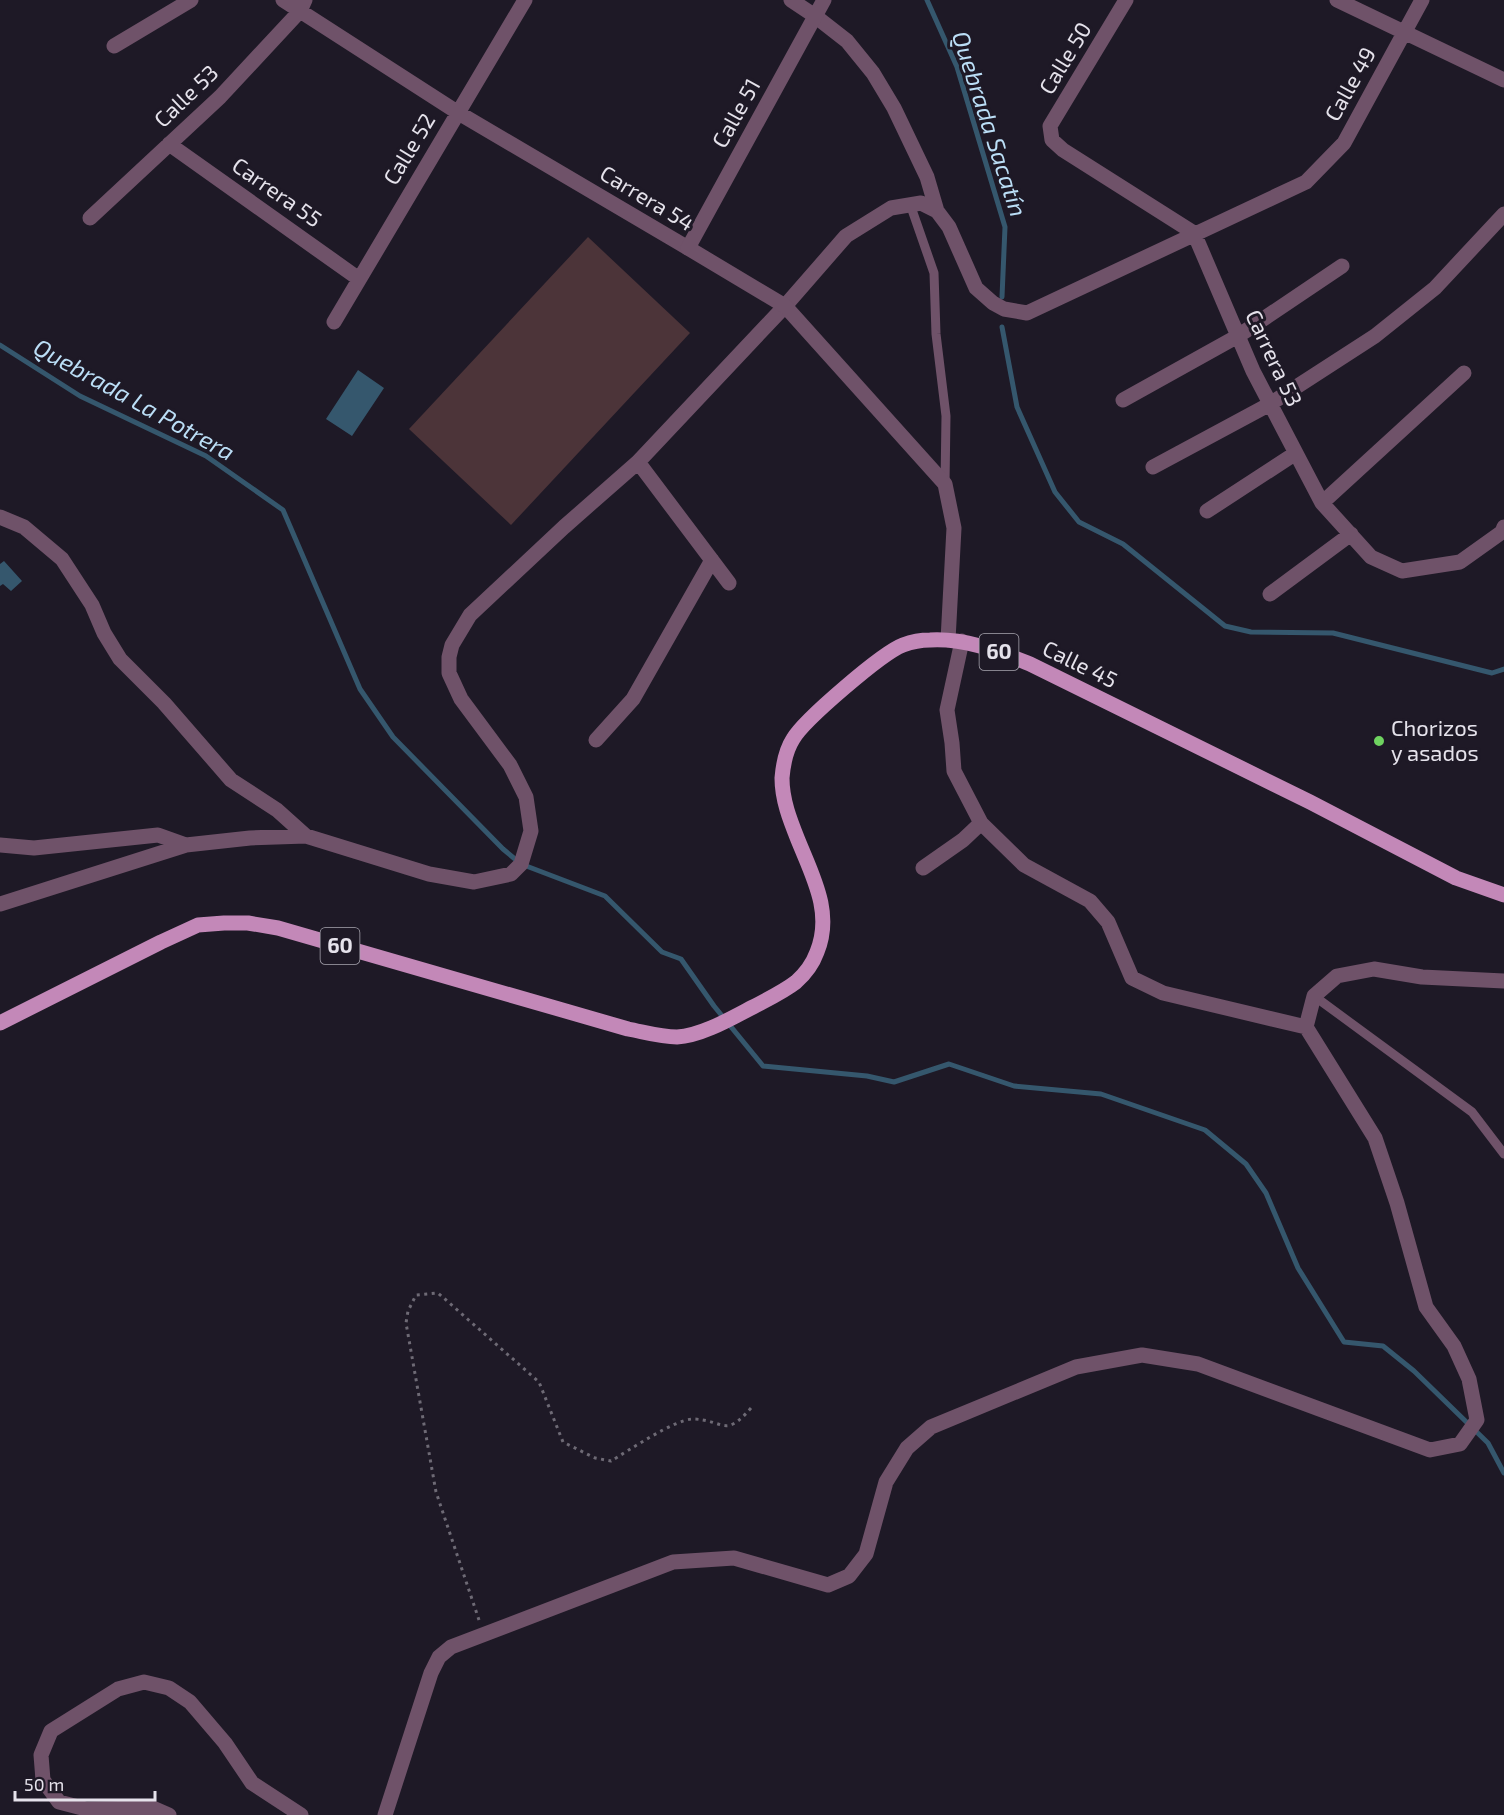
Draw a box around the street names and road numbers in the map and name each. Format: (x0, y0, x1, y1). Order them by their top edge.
street label: Calle 50 (1033, 17, 1096, 98)
street label: Calle 49 (1318, 42, 1380, 125)
street label: Calle 53 (148, 59, 223, 132)
street label: Calle 51 (706, 73, 765, 152)
street label: Calle 52 (377, 108, 440, 189)
street label: Carrera 55 (228, 151, 327, 231)
street label: Carrera 54 (596, 159, 699, 235)
street label: Carrera 53 (1241, 305, 1309, 410)
road number: 60 (980, 634, 1018, 670)
street label: Calle 45 (1039, 634, 1122, 692)
road number: 60 (320, 928, 360, 964)

